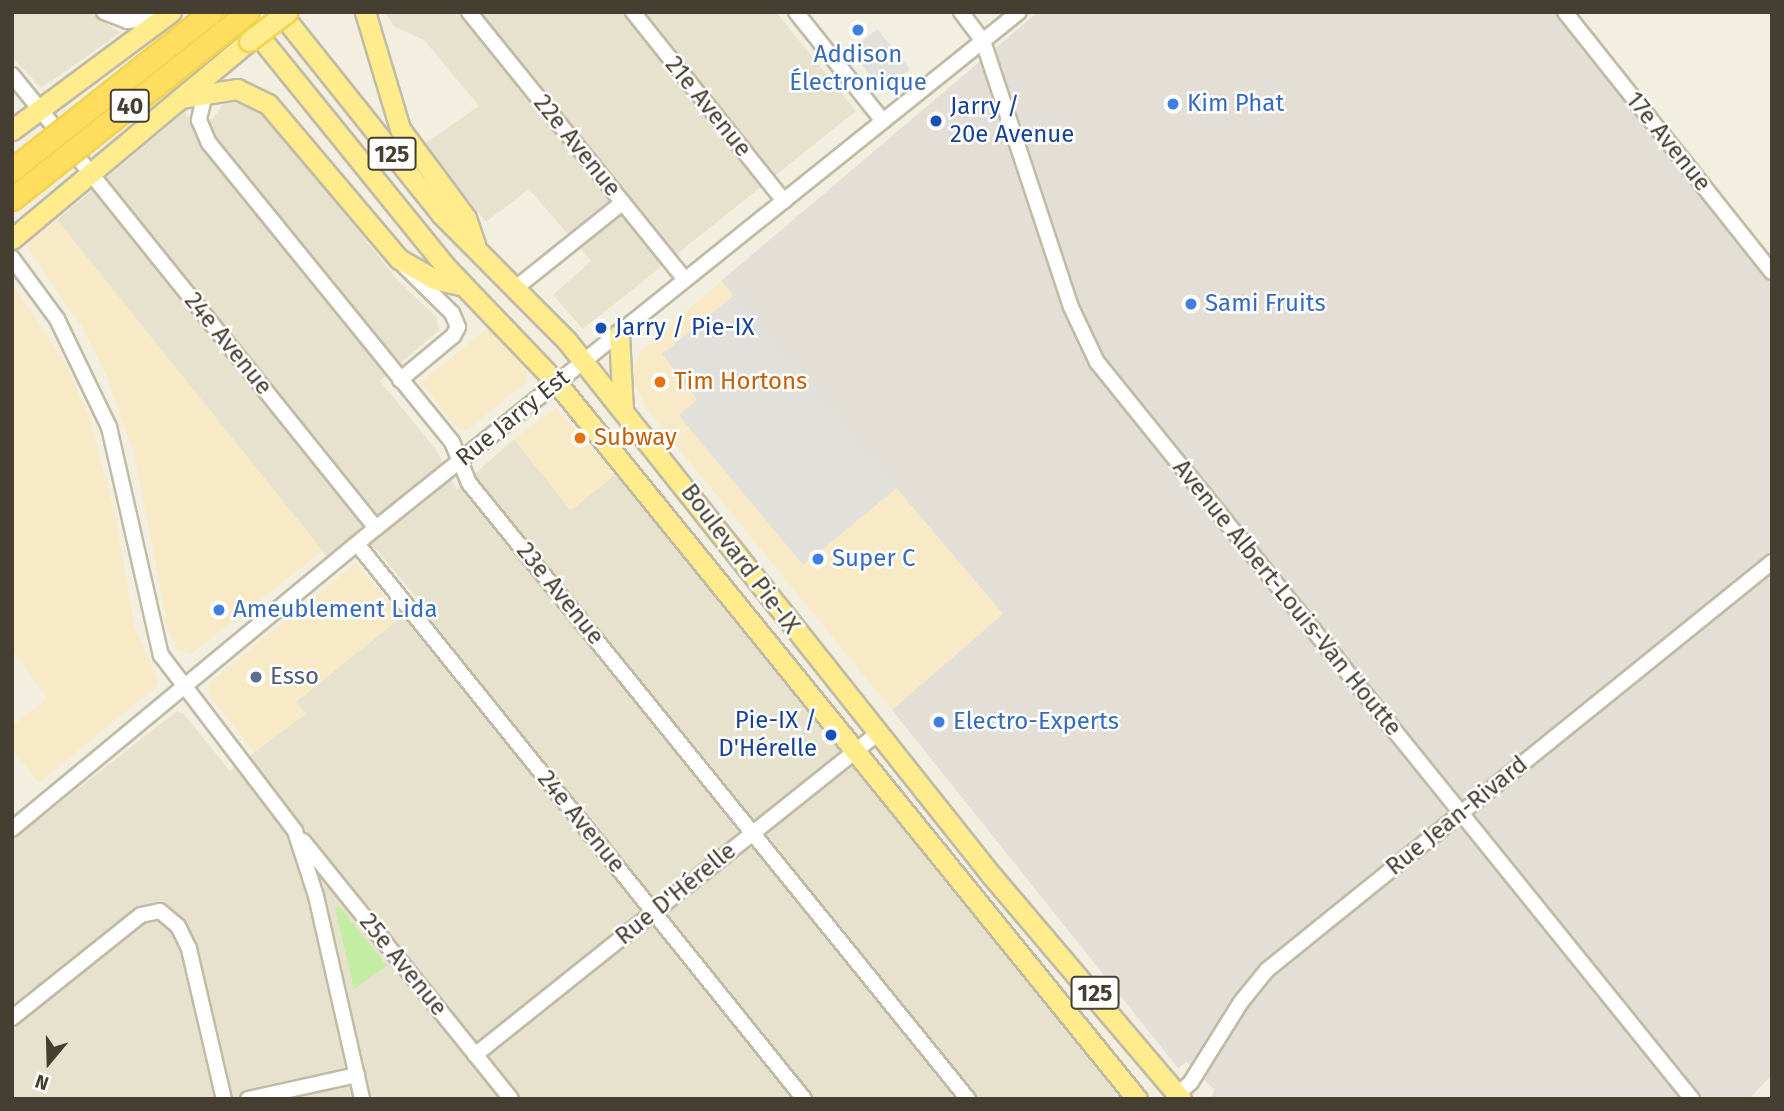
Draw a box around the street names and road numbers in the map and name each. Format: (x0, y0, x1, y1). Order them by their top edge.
street label: 21e Avenue (659, 51, 757, 163)
road number: 40 (109, 86, 151, 125)
street label: 17e Avenue (1619, 87, 1717, 197)
street label: 22e Avenue (527, 89, 627, 203)
road number: 125 (368, 134, 416, 174)
street label: 24e Avenue (178, 287, 278, 401)
street label: Rue Jarry Est (450, 364, 576, 472)
street label: Avenue Albert-Louis-Van Houtte (1167, 454, 1407, 742)
street label: Boulevard Pie-IX (674, 479, 806, 639)
street label: 23e Avenue (510, 537, 610, 651)
street label: Rue Jean-Rivard (1381, 750, 1533, 882)
street label: 24e Avenue (531, 765, 631, 879)
street label: Rue D'Hérelle (610, 837, 742, 951)
street label: 25e Avenue (353, 908, 453, 1022)
road number: 125 (1070, 974, 1120, 1012)

